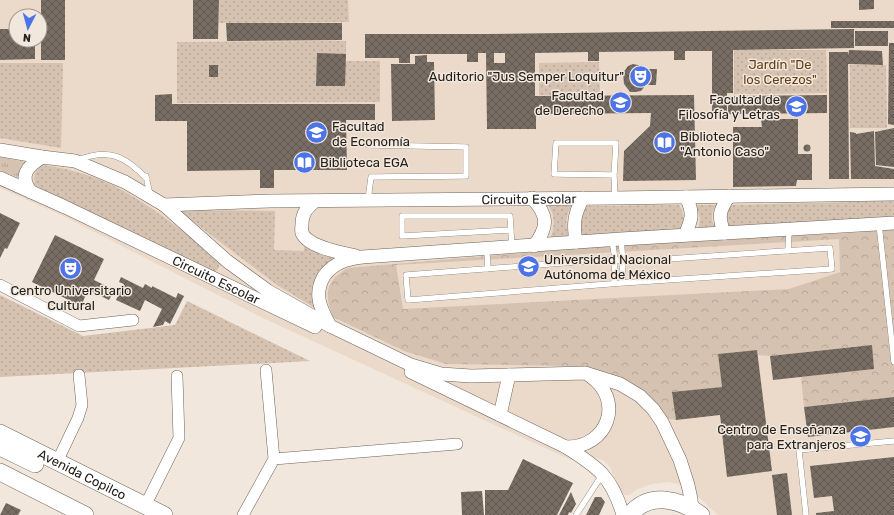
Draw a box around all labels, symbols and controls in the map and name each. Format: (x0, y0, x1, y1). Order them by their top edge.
north arrow (8, 8, 48, 48)
text: N (22, 31, 32, 44)
park label: Jardín "De los Cerezos" (743, 57, 817, 87)
theatre icon: Auditorio "Jus Semper Loquitur" (627, 63, 653, 89)
place label: Auditorio "Jus Semper Loquitur" (429, 69, 624, 84)
place label: Facultad de Derecho (535, 88, 604, 118)
school or university icon: Facultad de Derecho (607, 89, 633, 115)
place label: Facultad de Filosofía y Letras (678, 92, 780, 122)
school or university icon: Facultad de Filosofía y Letras (783, 93, 809, 119)
place label: Facultad de Economía (332, 119, 410, 149)
school or university icon: Facultad de Economía (303, 120, 329, 146)
place label: Biblioteca "Antonio Caso" (680, 129, 769, 159)
library icon: Biblioteca "Antonio Caso" (651, 130, 677, 156)
library icon: Biblioteca EGA (291, 149, 317, 175)
place label: Biblioteca EGA (320, 155, 409, 170)
street label: Circuito Escolar (481, 191, 577, 207)
place label: Universidad Nacional Autónoma de México (544, 252, 671, 282)
street label: Circuito Escolar (170, 253, 262, 307)
school or university icon: Universidad Nacional Autónoma de México (515, 253, 541, 279)
theatre icon: Centro Universitario Cultural (58, 255, 84, 281)
place label: Centro Universitario Cultural (10, 283, 132, 313)
place label: Centro de Enseñanza para Extranjeros (717, 422, 846, 452)
school or university icon: Centro de Enseñanza para Extranjeros (848, 423, 874, 449)
street label: Avenida Copilco (36, 446, 129, 503)

